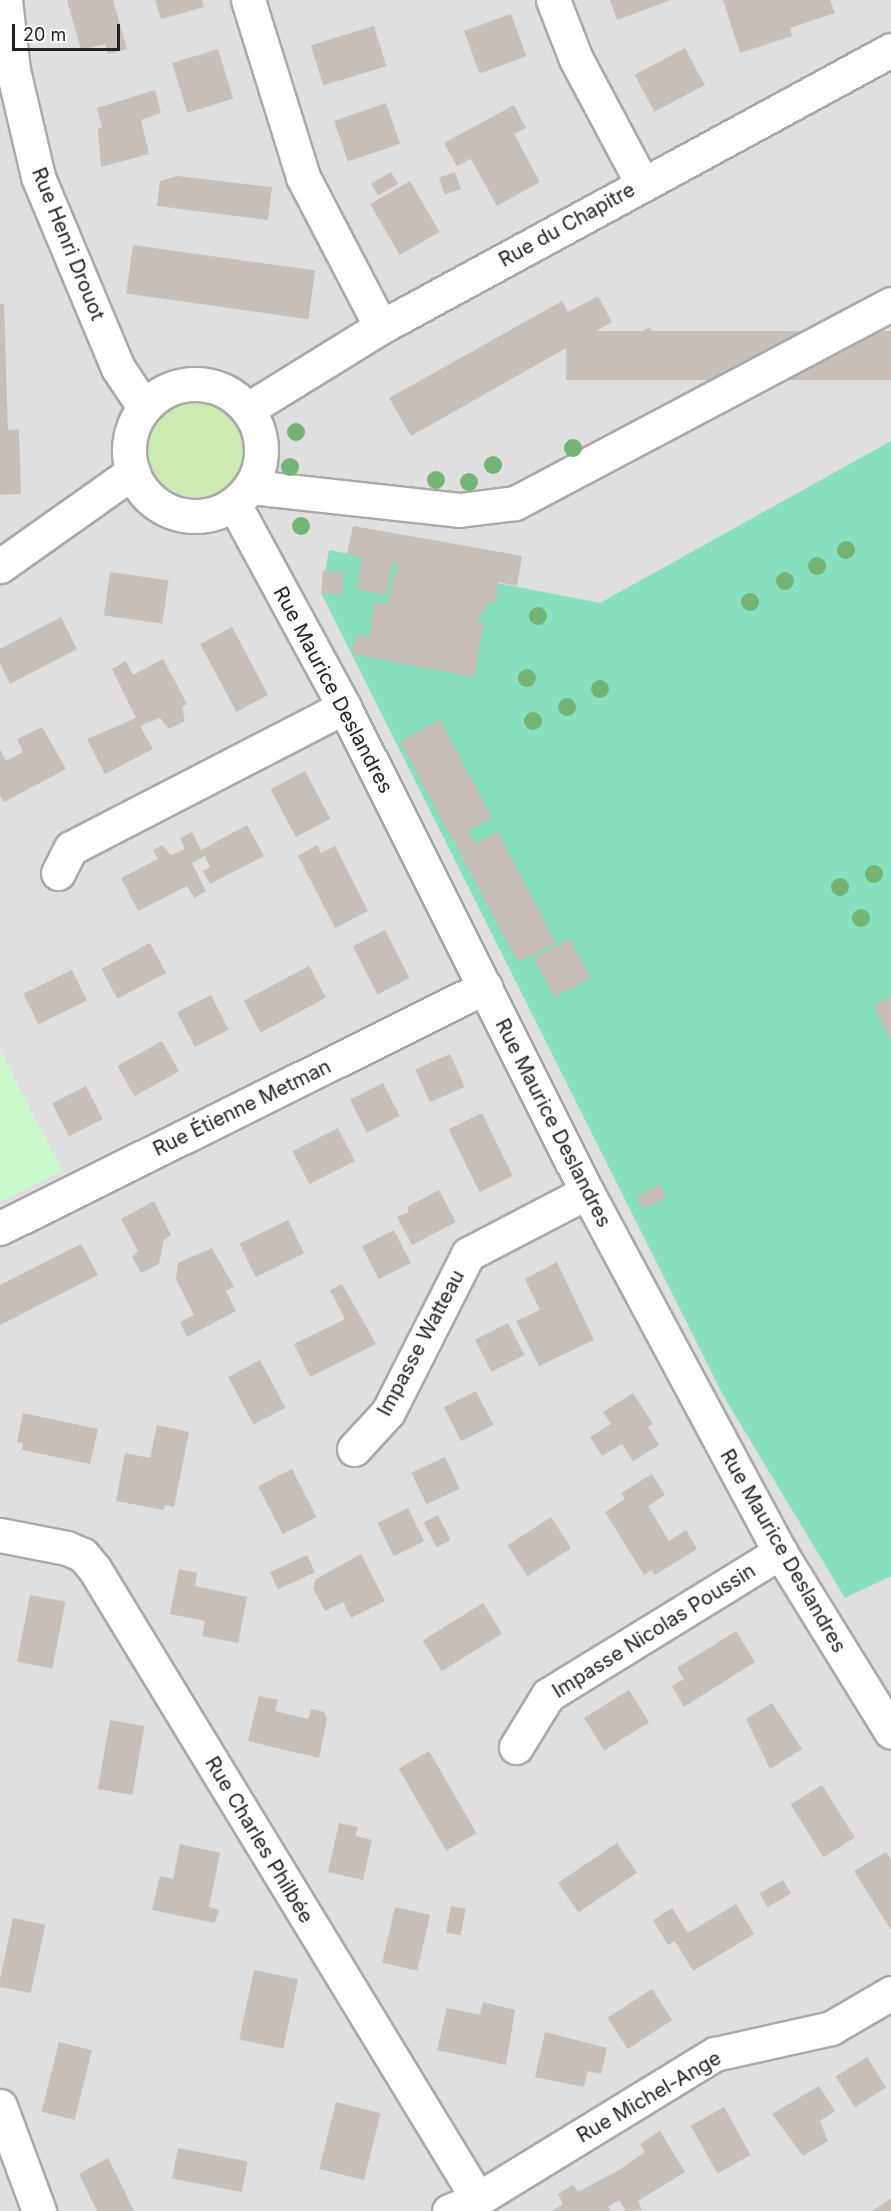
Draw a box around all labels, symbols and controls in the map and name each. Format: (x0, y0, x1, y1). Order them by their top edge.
scale bar (15, 12, 123, 50)
text: 20 m (23, 24, 66, 45)
street label: Rue Henri Drouot (26, 164, 110, 324)
street label: Rue du Chapitre (495, 178, 639, 272)
street label: Rue Maurice Deslandres (268, 583, 398, 797)
street label: Rue Maurice Deslandres (490, 1015, 616, 1231)
street label: Rue Étienne Metman (149, 1055, 335, 1161)
street label: Impasse Watteau (372, 1266, 470, 1420)
street label: Rue Maurice Deslandres (715, 1445, 851, 1657)
street label: Impasse Nicolas Poussin (548, 1559, 760, 1703)
street label: Rue Charles Philbée (200, 1752, 318, 1928)
street label: Rue Michel-Ange (573, 2046, 725, 2148)

